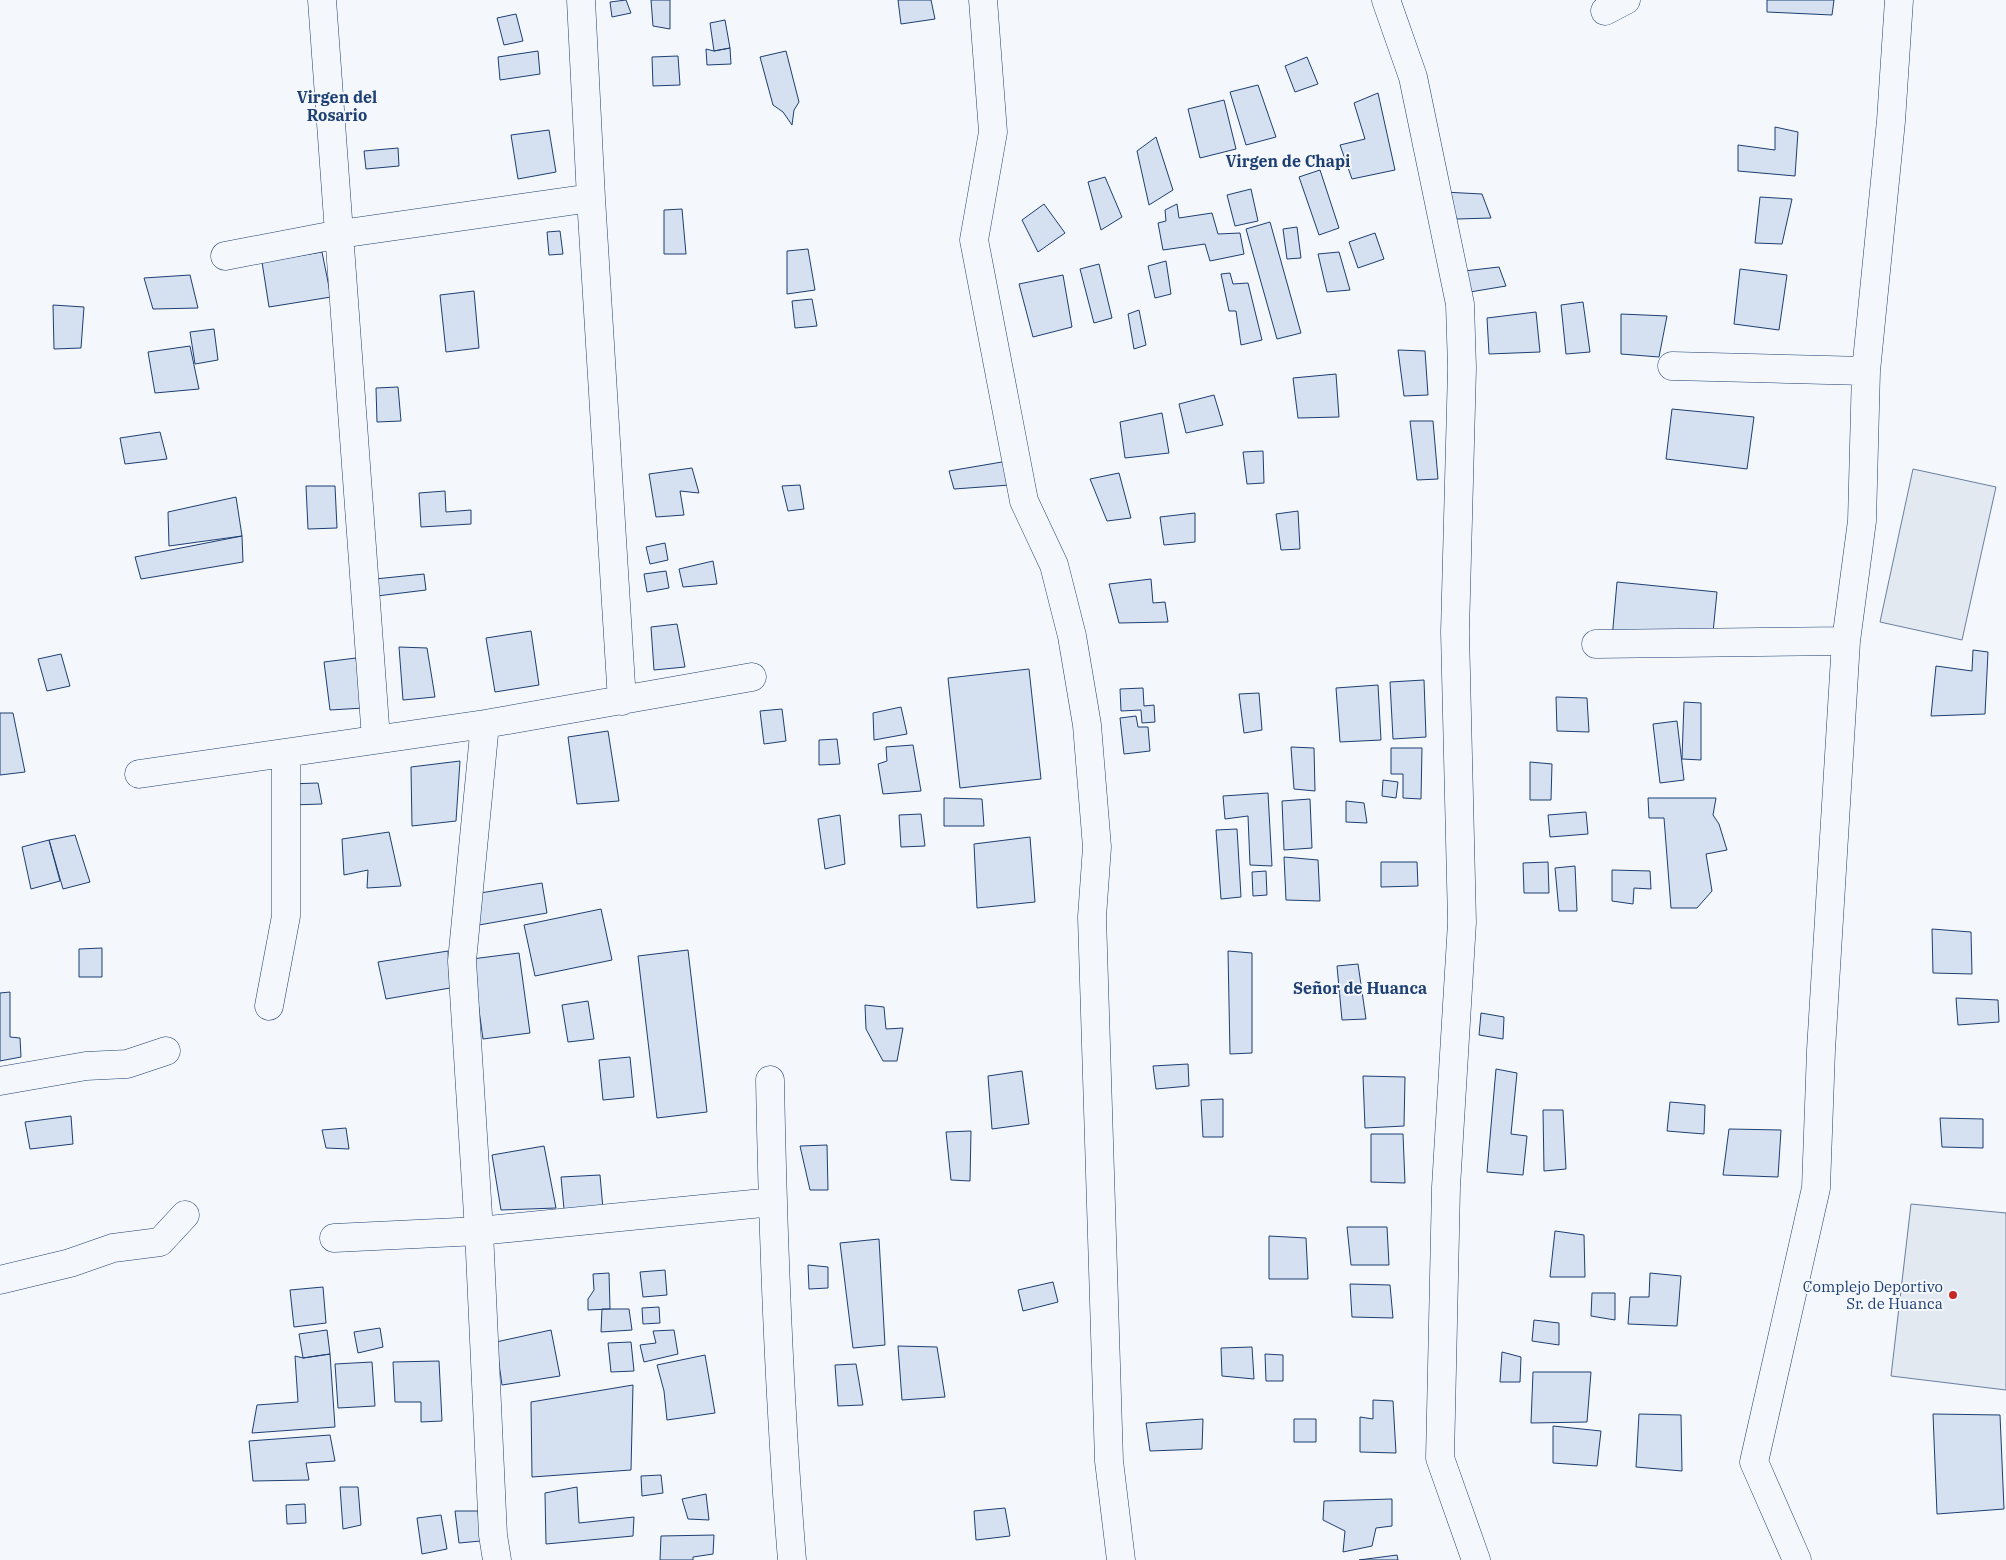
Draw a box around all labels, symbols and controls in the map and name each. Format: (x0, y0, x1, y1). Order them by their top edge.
district label: Virgen del Rosario (297, 87, 377, 125)
district label: Virgen de Chapi (1226, 151, 1350, 171)
district label: Señor de Huanca (1293, 978, 1427, 998)
place label: Complejo Deportivo Sr. de Huanca (1803, 1277, 1943, 1313)
marker: Complejo Deportivo Sr. de Huanca (1947, 1289, 1959, 1301)

